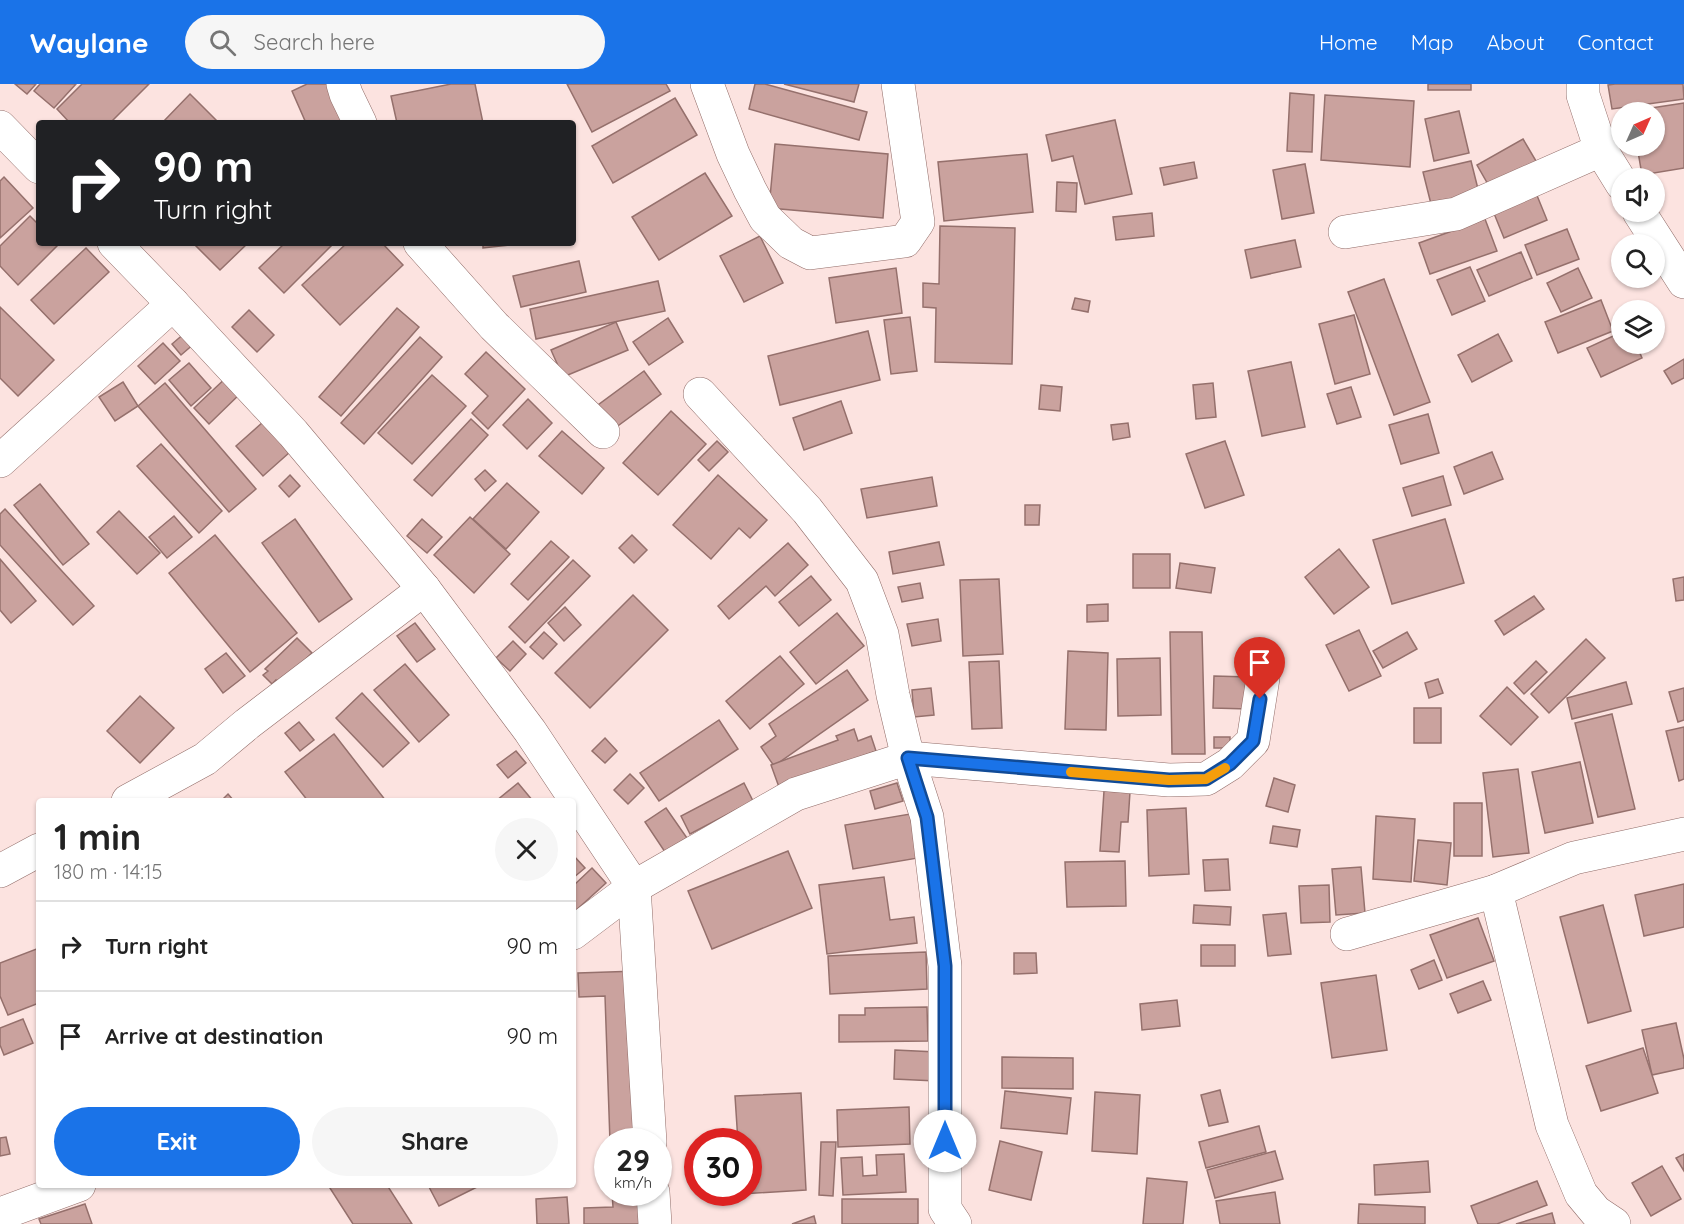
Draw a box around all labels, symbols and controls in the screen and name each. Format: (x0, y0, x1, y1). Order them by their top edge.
search box (185, 15, 605, 69)
text: Waylane (30, 25, 149, 60)
icon: search (206, 26, 239, 59)
text: Search here (254, 28, 375, 56)
text: Home (1319, 29, 1378, 55)
text: Map (1411, 29, 1454, 55)
text: About (1487, 29, 1545, 55)
text: Contact (1578, 29, 1654, 55)
north arrow (1611, 102, 1665, 156)
map controls (1611, 102, 1665, 354)
text: 90 m (153, 140, 253, 193)
icon: right (54, 144, 132, 222)
button: sound (1611, 168, 1665, 222)
text: Turn right (153, 192, 272, 226)
button: search (1611, 234, 1665, 288)
button: layers (1611, 300, 1665, 354)
pin (1234, 637, 1285, 699)
icon: arrive (1243, 646, 1276, 679)
text: 1 min (54, 814, 141, 859)
button: close (495, 818, 558, 881)
text: 180 m · 14:15 (54, 859, 162, 884)
icon: right (54, 930, 87, 963)
text: Turn right (105, 932, 209, 960)
text: 90 m (507, 932, 558, 960)
icon: arrive (54, 1020, 87, 1053)
text: Arrive at destination (105, 1022, 323, 1050)
text: 90 m (507, 1022, 558, 1050)
button: Exit (54, 1107, 300, 1176)
button: Share (312, 1107, 558, 1176)
position arrow (913, 1109, 977, 1173)
speed limit sign: 30 (684, 1128, 762, 1206)
text: 29 (616, 1141, 650, 1179)
text: km/h (614, 1173, 652, 1192)

